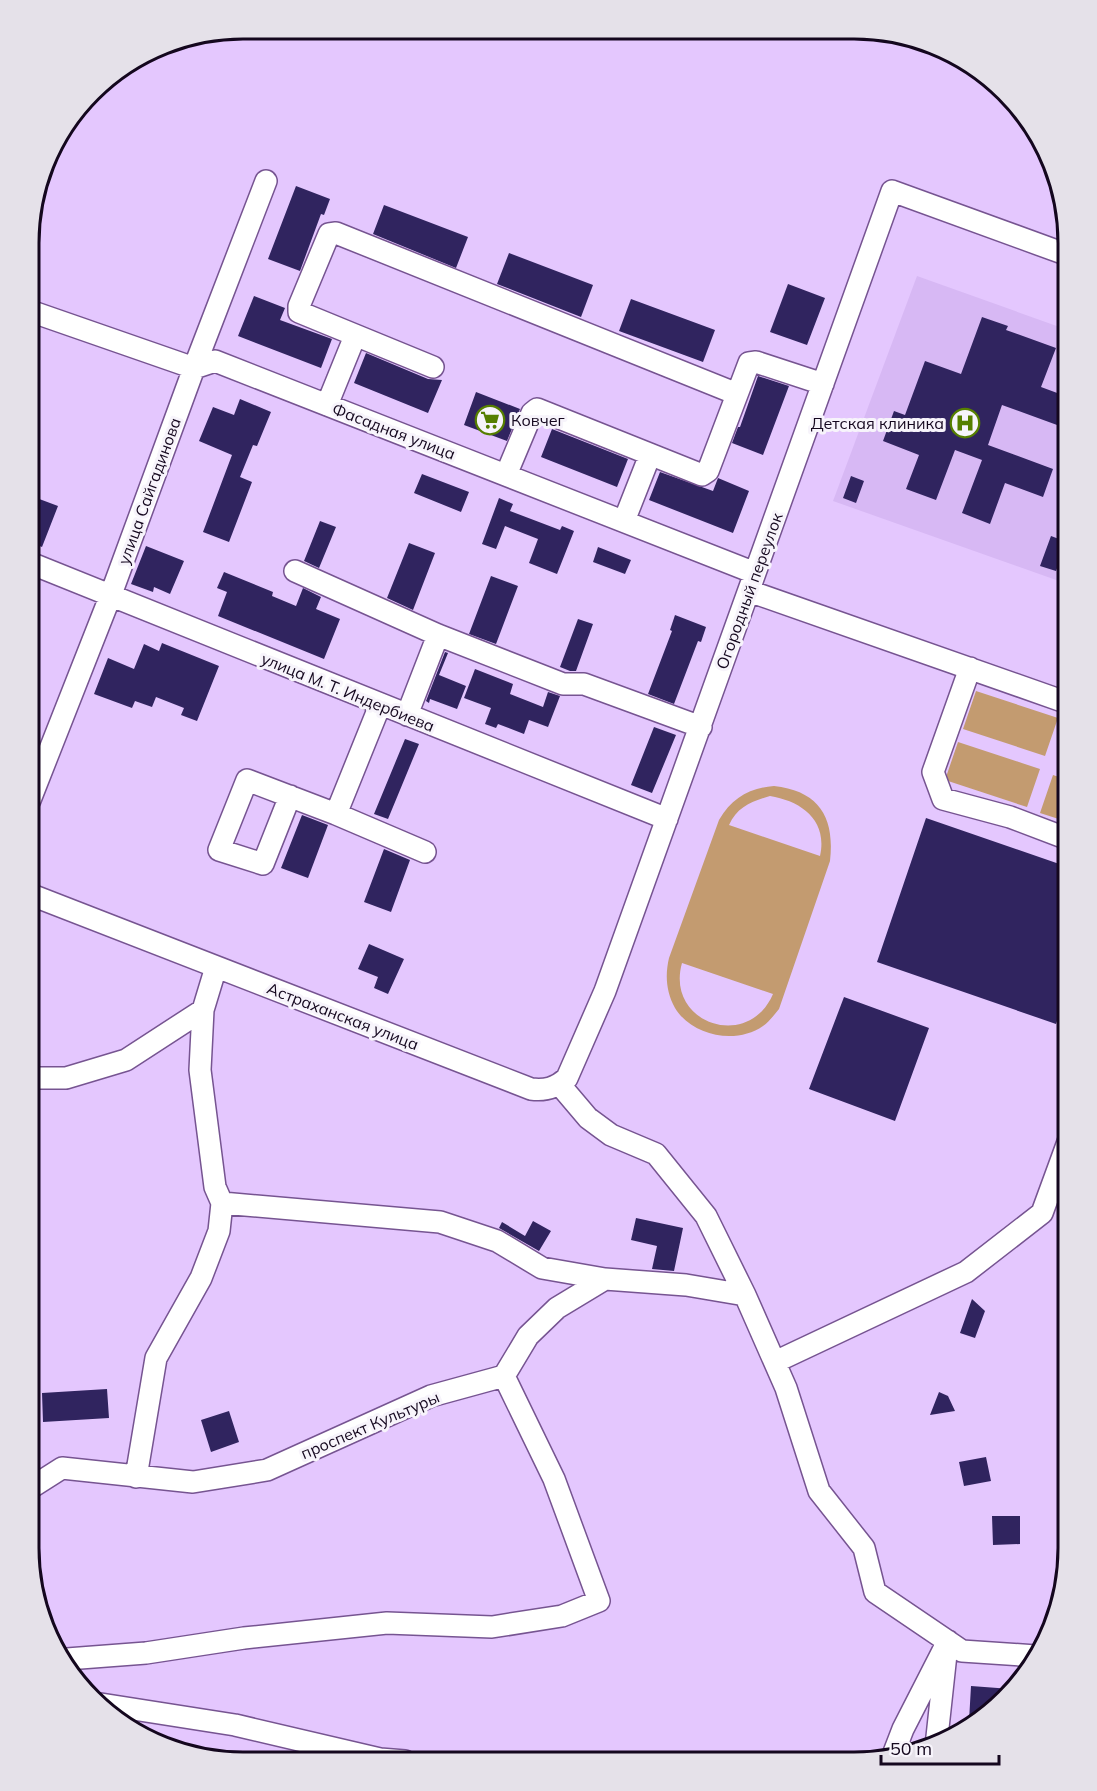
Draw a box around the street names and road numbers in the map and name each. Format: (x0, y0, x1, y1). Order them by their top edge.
street label: Фасадная улица (330, 398, 458, 464)
street label: улица Сайгадинова (113, 415, 185, 567)
street label: Огородный переулок (711, 510, 787, 672)
street label: улица М. Т. Индербиева (258, 648, 438, 736)
street label: Астраханская улица (264, 978, 422, 1054)
street label: проспект Культуры (298, 1387, 442, 1463)

